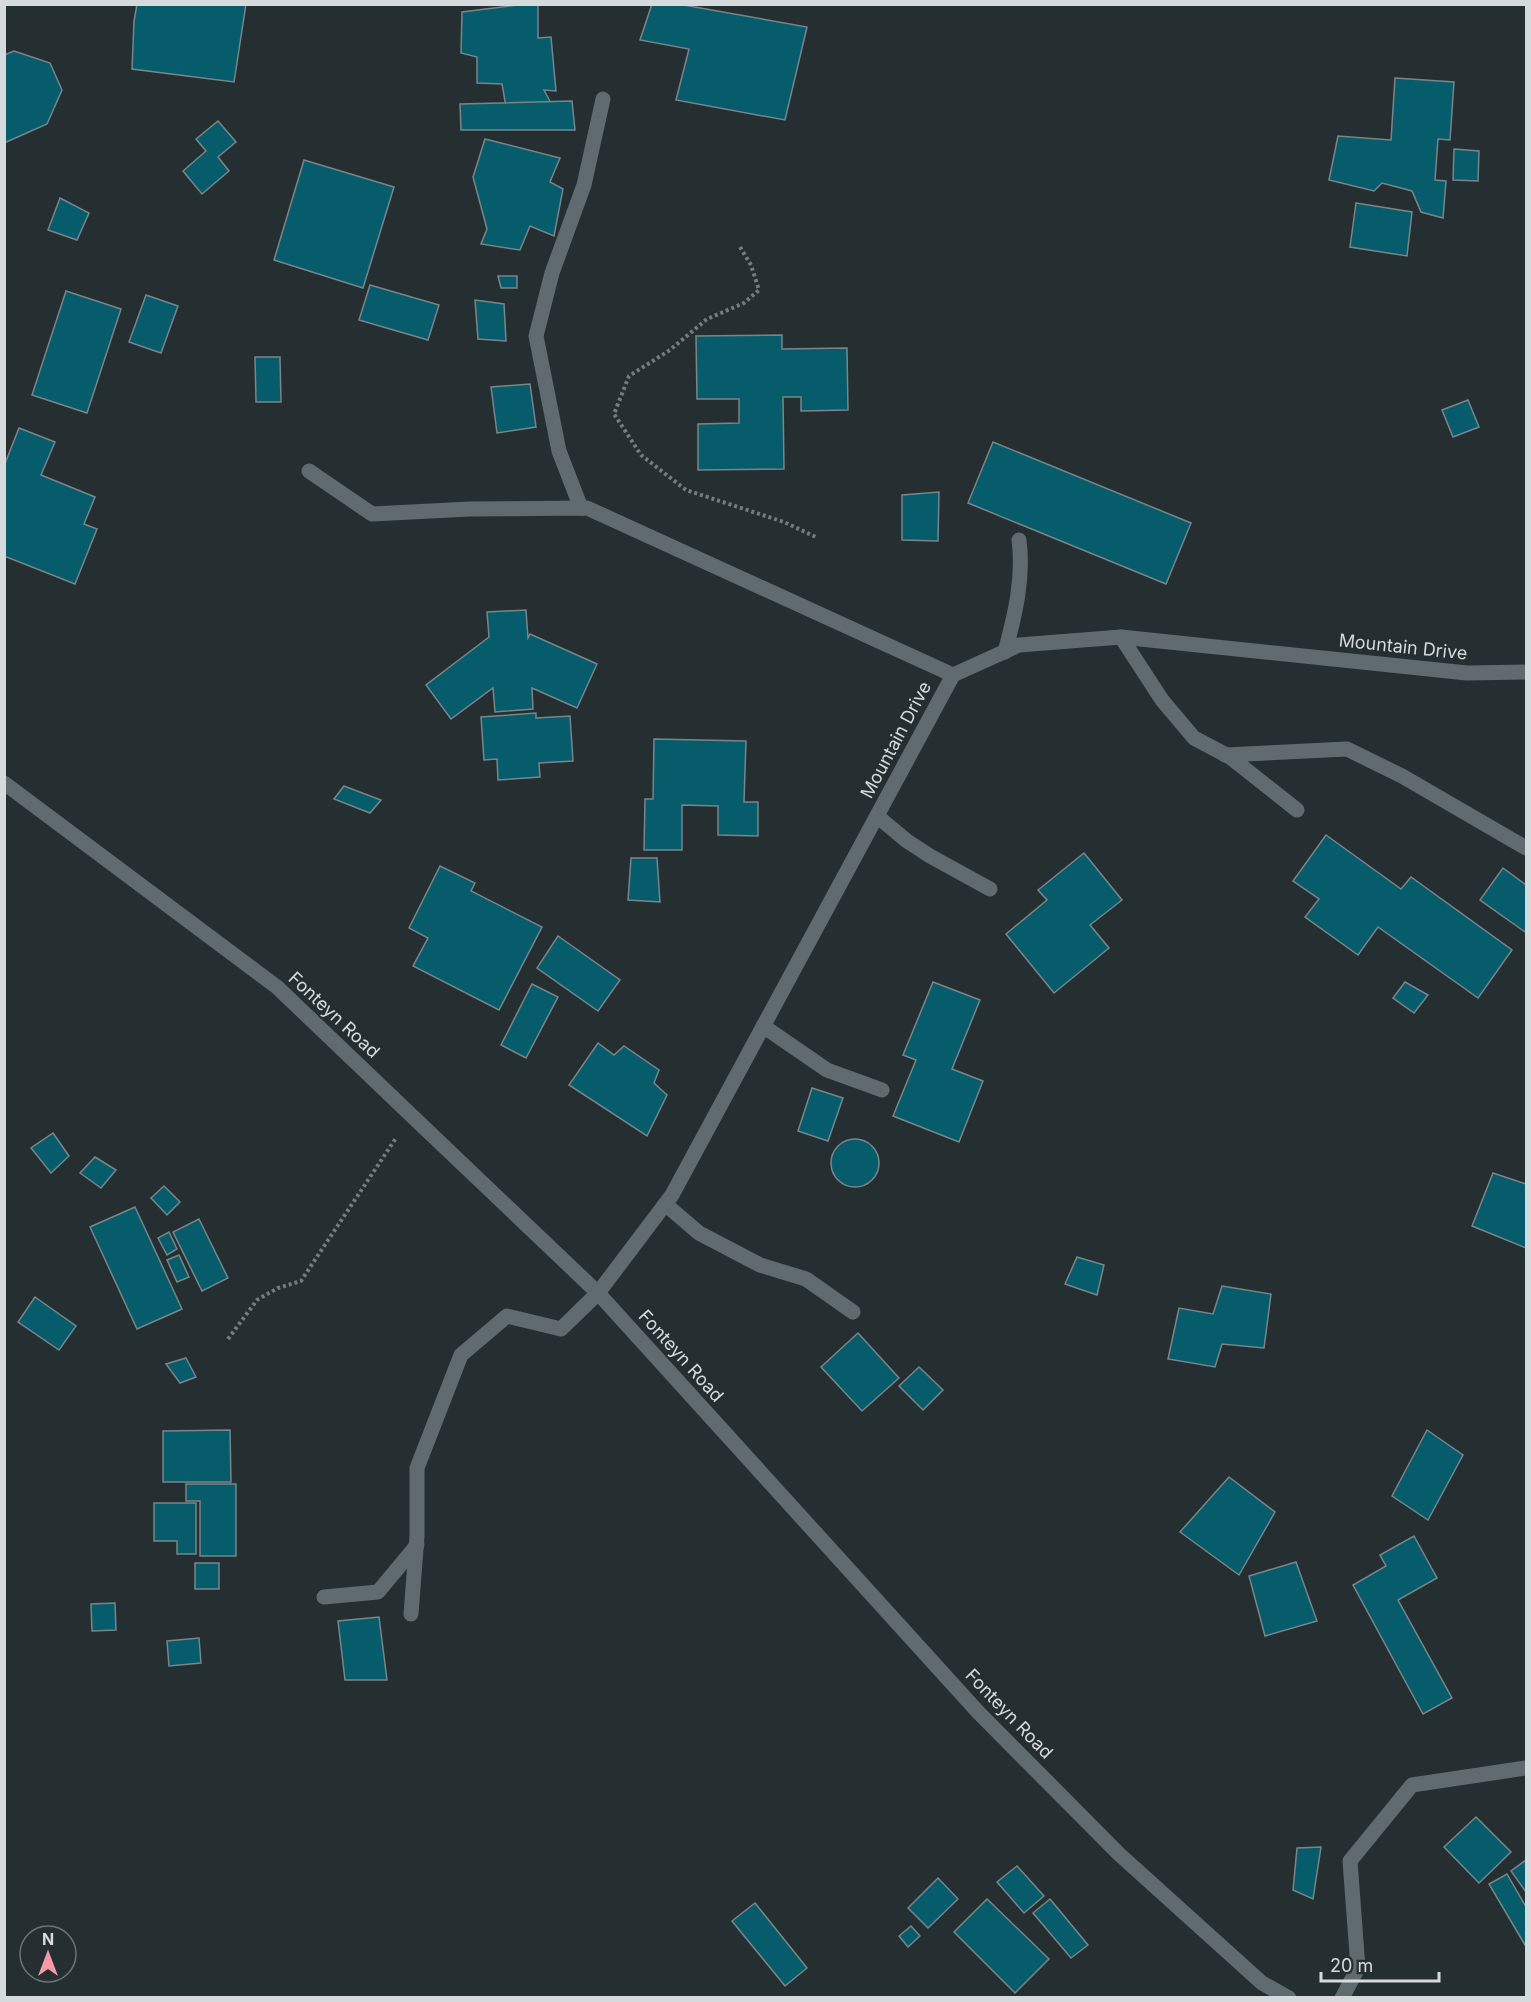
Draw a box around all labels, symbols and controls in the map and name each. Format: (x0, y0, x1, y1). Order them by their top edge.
street label: Mountain Drive (1338, 629, 1468, 664)
street label: Mountain Drive (856, 678, 935, 802)
street label: Fonteyn Road (285, 967, 384, 1062)
street label: Fonteyn Road (635, 1305, 728, 1406)
street label: Fonteyn Road (961, 1664, 1057, 1763)
north arrow (18, 1924, 78, 1984)
text: N (42, 1929, 54, 1949)
scale bar (1321, 1945, 1440, 1983)
text: 20 m (1330, 1955, 1373, 1976)

